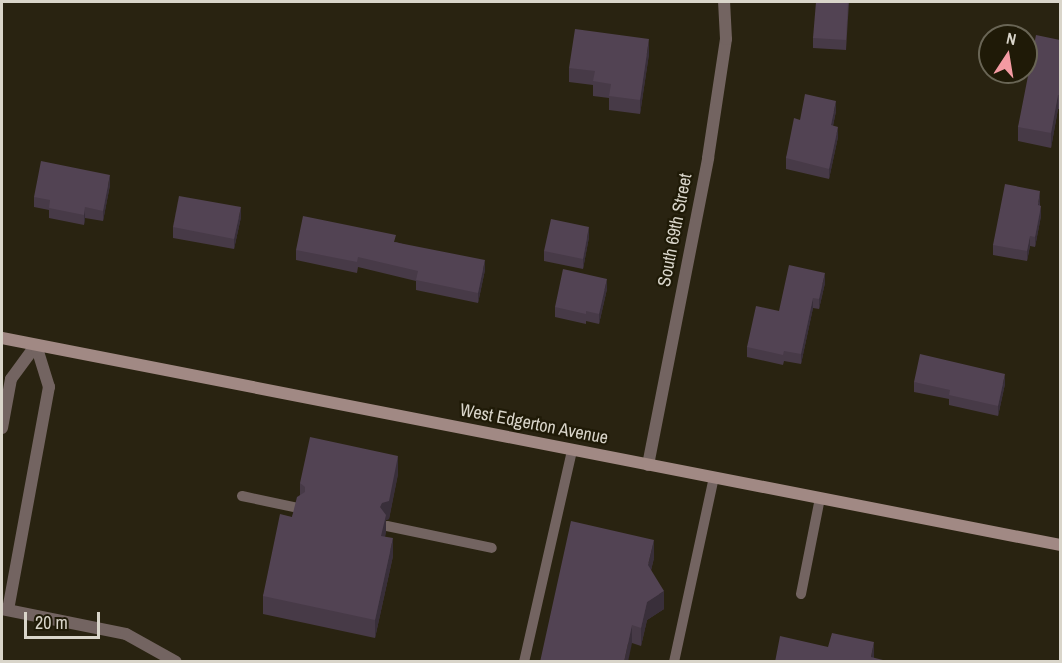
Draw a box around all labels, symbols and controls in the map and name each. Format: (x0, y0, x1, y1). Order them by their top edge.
north arrow (978, 24, 1038, 84)
text: N (1004, 27, 1018, 50)
street label: South 69th Street (653, 172, 697, 288)
street label: West Edgerton Avenue (458, 399, 610, 449)
scale bar (27, 600, 104, 638)
text: 20 m (35, 610, 68, 635)

